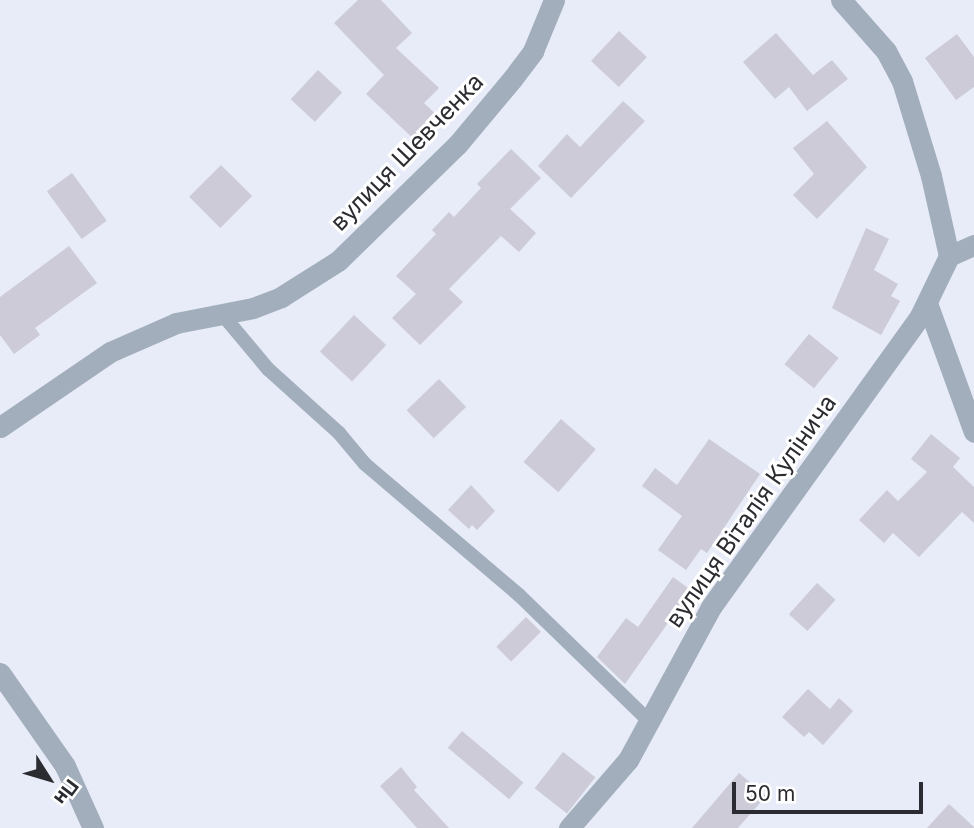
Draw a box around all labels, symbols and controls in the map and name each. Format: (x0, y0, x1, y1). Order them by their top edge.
street label: вулиця Шевченка (325, 67, 489, 237)
street label: вулиця Віталія Кулінича (660, 389, 842, 633)
north arrow (14, 744, 84, 814)
scale bar (736, 768, 927, 812)
text: Пн (49, 775, 83, 809)
text: 50 m (745, 781, 795, 806)

